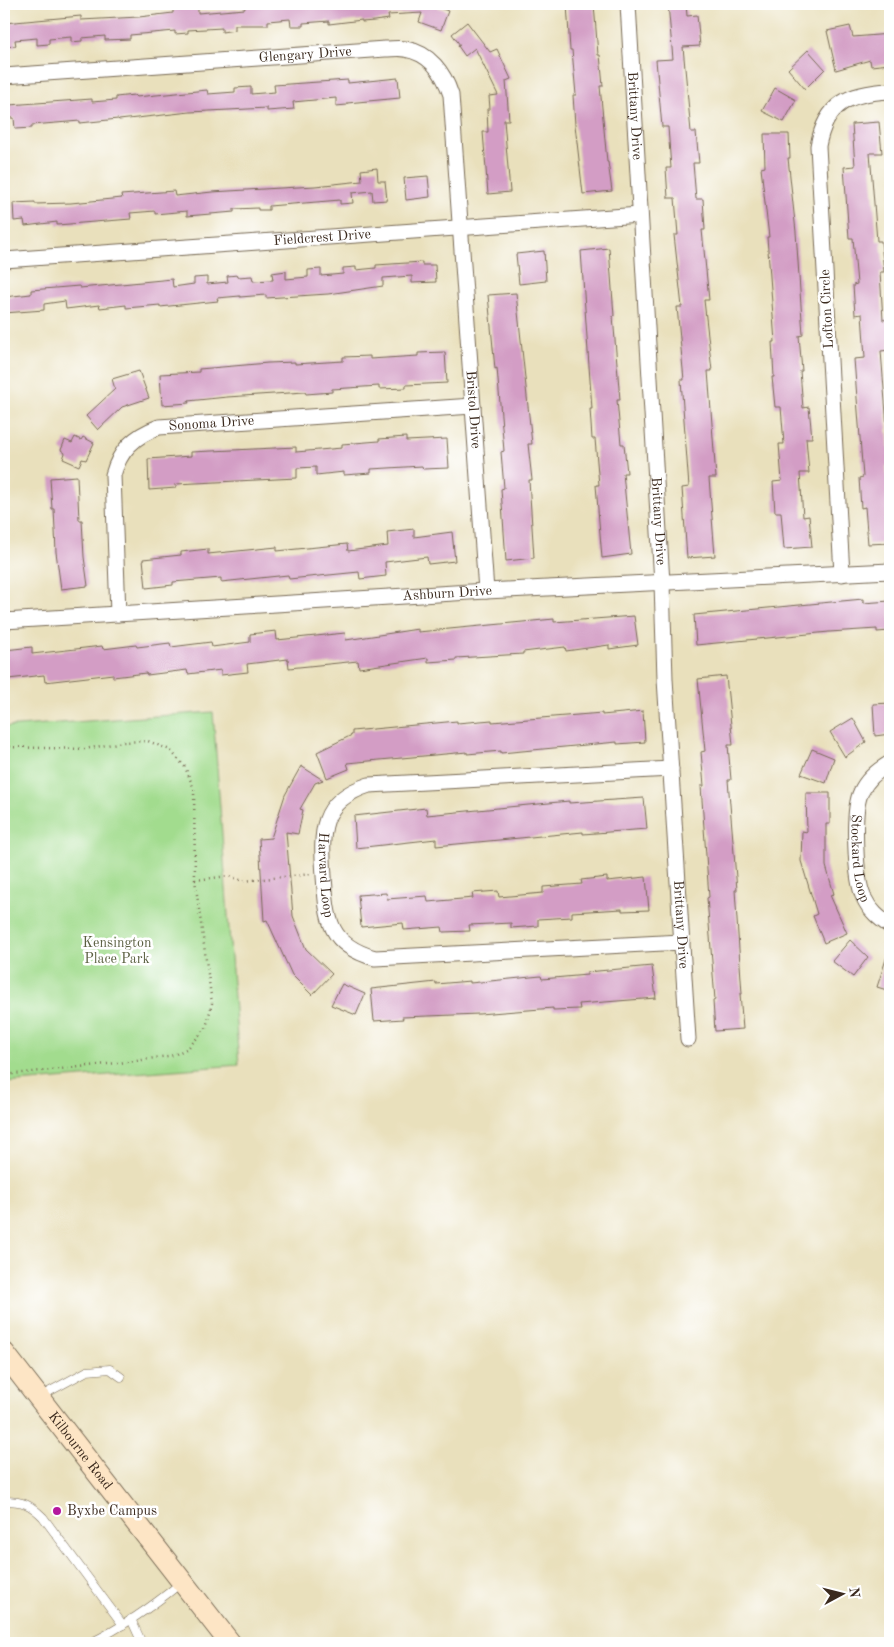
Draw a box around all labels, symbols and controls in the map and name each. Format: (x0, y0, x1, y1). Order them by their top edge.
street label: Glengary Drive (258, 44, 352, 65)
street label: Brittany Drive (625, 71, 644, 160)
street label: Fieldcrest Drive (273, 227, 371, 248)
street label: Lofton Circle (818, 269, 836, 349)
street label: Bristol Drive (463, 370, 483, 449)
street label: Sonoma Drive (168, 414, 255, 433)
street label: Brittany Drive (649, 477, 668, 566)
street label: Ashburn Drive (402, 584, 492, 603)
street label: Stockard Loop (849, 814, 872, 905)
street label: Harvard Loop (316, 832, 336, 919)
street label: Brittany Drive (671, 880, 690, 969)
park label: Kensington Place Park (83, 936, 152, 966)
street label: Kilbourne Road (46, 1409, 115, 1492)
place label: Byxbe Campus (67, 1504, 157, 1518)
marker: Byxbe Campus (51, 1505, 63, 1517)
north arrow (816, 1570, 866, 1620)
text: N (846, 1586, 862, 1599)

